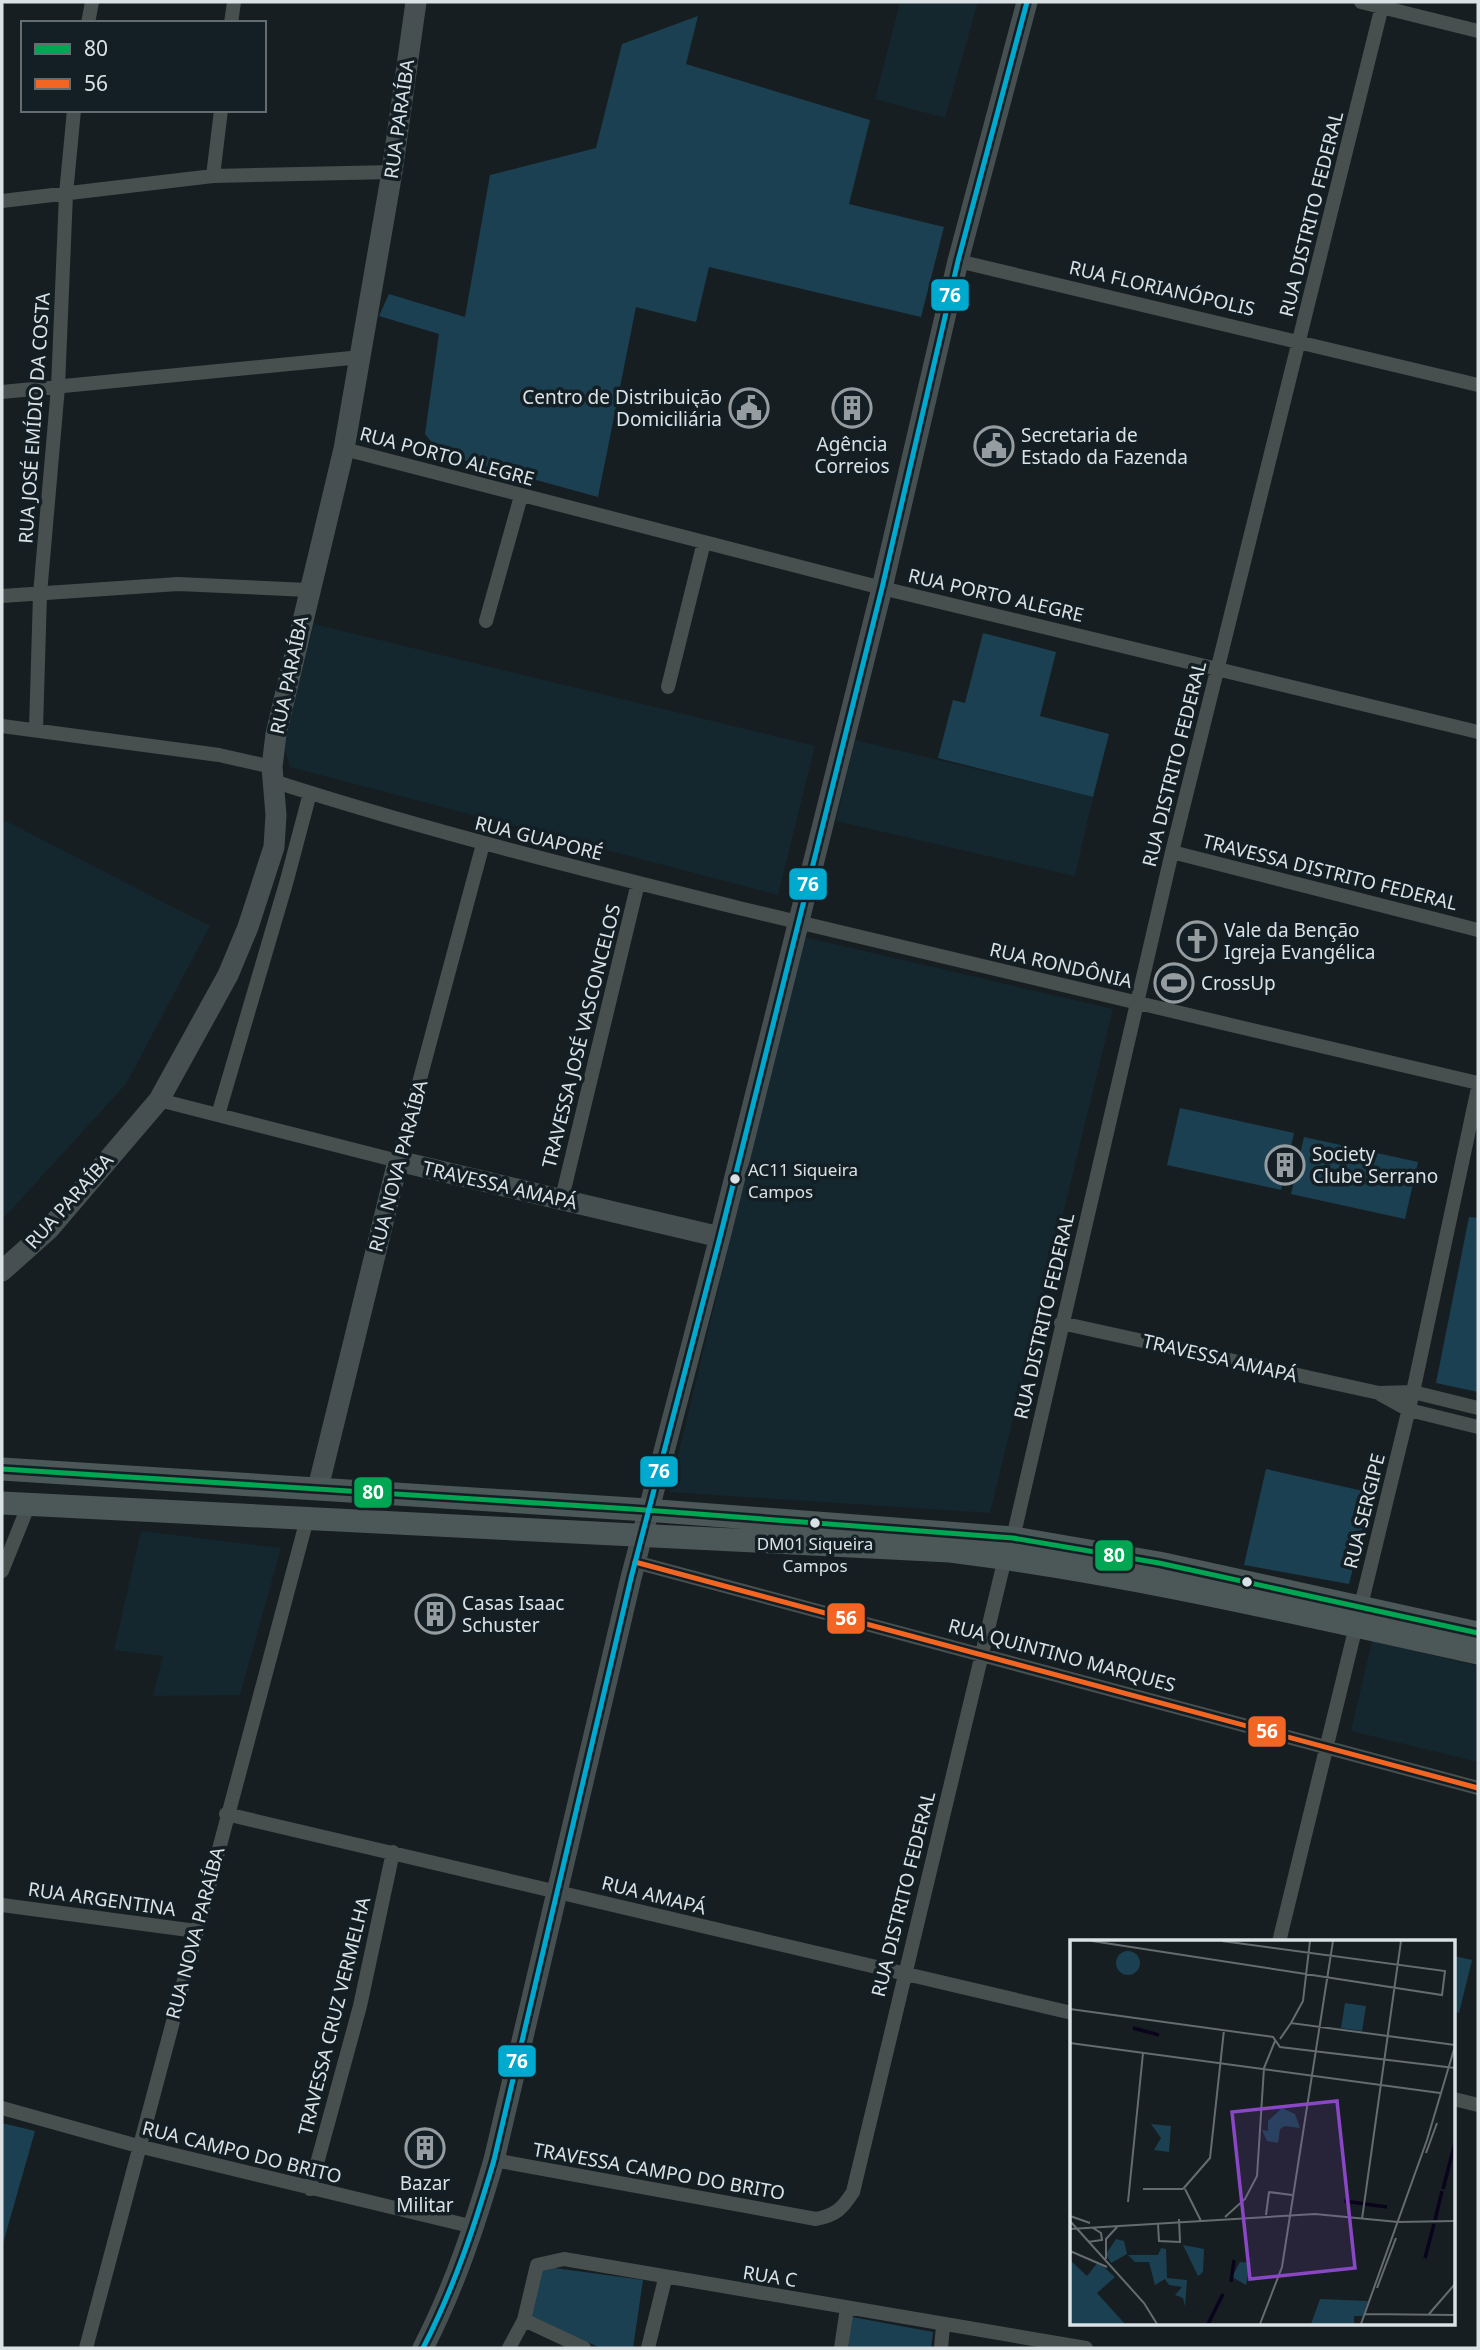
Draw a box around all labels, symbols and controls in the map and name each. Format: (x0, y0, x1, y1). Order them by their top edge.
legend (21, 21, 266, 112)
text: 80 (84, 34, 108, 62)
street label: RUA PARAÍBA (378, 57, 420, 180)
text: 56 (84, 69, 108, 97)
street label: RUA DISTRITO FEDERAL (1273, 108, 1349, 319)
street label: RUA FLORIANÓPOLIS (1067, 254, 1257, 322)
line badge: 76 (930, 278, 970, 312)
text: 76 (939, 282, 961, 308)
street label: RUA JOSÉ EMÍDIO DA COSTA (12, 291, 56, 544)
place label: Centro de Distribuição Domiciliária (522, 384, 722, 432)
public building icon: Centro de Distribuição Domiciliária (728, 387, 770, 429)
building icon: Agência Correios (831, 387, 873, 429)
street label: RUA PORTO ALEGRE (357, 420, 537, 492)
place label: Secretaria de Estado da Fazenda (1021, 422, 1188, 470)
public building icon: Secretaria de Estado da Fazenda (973, 425, 1015, 467)
place label: Agência Correios (814, 431, 890, 479)
street label: RUA PORTO ALEGRE (906, 562, 1086, 628)
street label: RUA PARAÍBA (264, 613, 314, 736)
street label: RUA DISTRITO FEDERAL (1136, 658, 1212, 869)
street label: RUA GUAPORÉ (472, 810, 606, 866)
street label: TRAVESSA DISTRITO FEDERAL (1200, 828, 1460, 916)
line badge: 76 (788, 867, 828, 901)
text: 76 (797, 871, 819, 897)
street label: TRAVESSA JOSÉ VASCONCELOS (536, 901, 626, 1171)
place label: Vale da Benção Igreja Evangélica (1224, 917, 1375, 965)
church icon: Vale da Benção Igreja Evangélica (1176, 920, 1218, 962)
street label: RUA RONDÔNIA (987, 936, 1136, 994)
sports icon: CrossUp (1153, 962, 1195, 1004)
place label: CrossUp (1201, 970, 1276, 996)
street label: RUA NOVA PARAÍBA (363, 1076, 434, 1255)
place label: Society Clube Serrano (1312, 1141, 1438, 1189)
building icon: Society Clube Serrano (1264, 1144, 1306, 1186)
street label: RUA PARAÍBA (19, 1147, 119, 1254)
street label: TRAVESSA AMAPÁ (420, 1155, 581, 1216)
place label: AC11 Siqueira Campos (748, 1158, 858, 1203)
marker: AC11 Siqueira Campos (728, 1172, 742, 1186)
street label: RUA DISTRITO FEDERAL (1008, 1210, 1080, 1422)
street label: TRAVESSA AMAPÁ (1140, 1328, 1301, 1389)
street label: RUA SERGIPE (1337, 1451, 1391, 1571)
line badge: 76 (639, 1455, 679, 1488)
text: 76 (648, 1458, 670, 1484)
line badge: 80 (353, 1476, 393, 1509)
text: 80 (362, 1479, 384, 1505)
marker: DM01 Siqueira Campos (808, 1516, 822, 1530)
place label: DM01 Siqueira Campos (757, 1532, 873, 1577)
line badge: 80 (1094, 1539, 1134, 1572)
text: 80 (1103, 1542, 1125, 1568)
unlabelled marker (1240, 1575, 1254, 1589)
place label: Casas Isaac Schuster (462, 1590, 564, 1638)
building icon: Casas Isaac Schuster (414, 1593, 456, 1635)
line badge: 56 (826, 1602, 866, 1635)
text: 56 (835, 1605, 857, 1631)
street label: RUA QUINTINO MARQUES (945, 1612, 1179, 1698)
line badge: 56 (1247, 1715, 1287, 1748)
text: 56 (1256, 1718, 1278, 1744)
street label: RUA DISTRITO FEDERAL (865, 1788, 941, 1999)
street label: RUA NOVA PARAÍBA (160, 1843, 231, 2022)
street label: RUA AMAPÁ (599, 1869, 710, 1921)
street label: RUA ARGENTINA (26, 1876, 178, 1922)
street label: TRAVESSA CRUZ VERMELHA (292, 1893, 376, 2138)
inset map (1070, 1940, 1456, 2326)
line badge: 76 (497, 2044, 537, 2078)
text: 76 (506, 2048, 528, 2074)
street label: RUA CAMPO DO BRITO (140, 2115, 344, 2189)
building icon: Bazar Militar (404, 2127, 446, 2169)
street label: TRAVESSA CAMPO DO BRITO (531, 2136, 787, 2206)
place label: Bazar Militar (396, 2170, 454, 2218)
street label: RUA C (741, 2259, 799, 2293)

